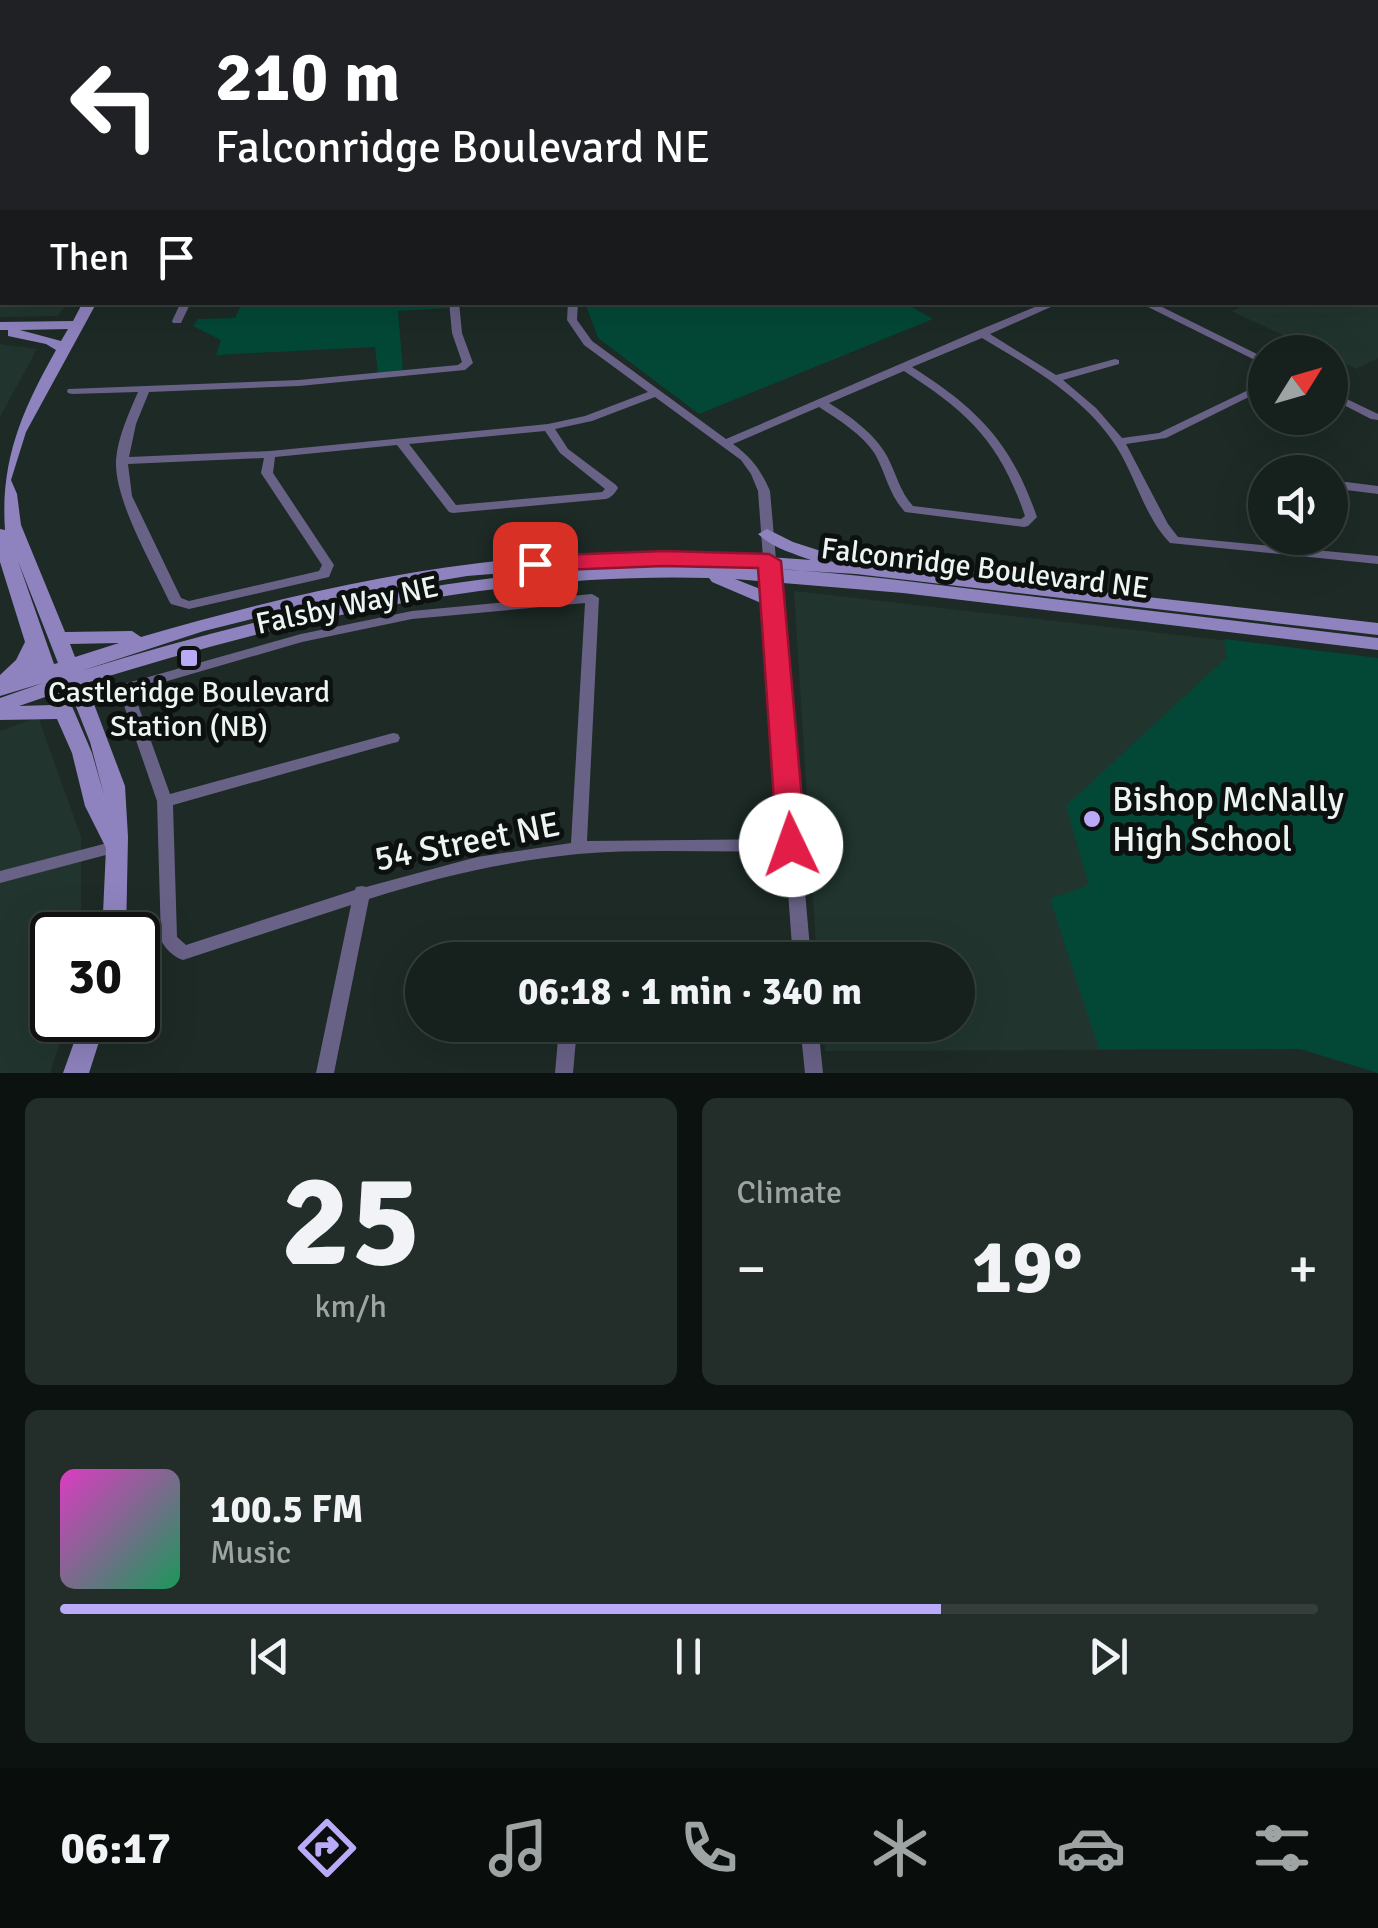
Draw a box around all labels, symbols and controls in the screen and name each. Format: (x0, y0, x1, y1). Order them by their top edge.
text: 210 m (215, 34, 400, 120)
icon: left (50, 40, 180, 170)
text: Falconridge Boulevard NE (215, 120, 710, 175)
icon: arrive (149, 230, 204, 285)
text: Then (50, 234, 129, 281)
north arrow (1248, 335, 1348, 435)
map controls (1248, 335, 1348, 555)
button: sound (1248, 455, 1348, 555)
pin (493, 522, 578, 607)
street label: Falconridge Boulevard NE (819, 530, 1151, 607)
icon: arrive (508, 537, 563, 592)
street label: Falsby Way NE (253, 568, 442, 643)
marker: Castleridge Boulevard Station (NB) (178, 647, 200, 669)
place label: Castleridge Boulevard Station (NB) (48, 674, 330, 745)
place label: Bishop McNally High School (1112, 778, 1344, 861)
position arrow (739, 793, 843, 897)
street label: 54 Street NE (371, 802, 563, 881)
marker: Bishop McNally High School (1081, 808, 1103, 830)
speed limit sign: 30 (30, 912, 160, 1042)
text: 06:18 · 1 min · 340 m (518, 968, 862, 1015)
text: 25 (281, 1142, 421, 1302)
text: Climate (737, 1173, 842, 1212)
text: 19° (972, 1221, 1083, 1314)
text: − (737, 1235, 766, 1303)
text: + (1288, 1235, 1318, 1303)
text: km/h (315, 1287, 387, 1326)
text: 100.5 FM (210, 1486, 363, 1533)
text: Music (210, 1533, 291, 1572)
icon: previous (242, 1629, 297, 1684)
icon: pause (661, 1629, 716, 1684)
icon: next (1081, 1629, 1136, 1684)
icon: directions (292, 1813, 362, 1883)
icon: music (483, 1813, 553, 1883)
icon: phone (674, 1813, 744, 1883)
icon: climate (865, 1813, 935, 1883)
icon: car (1056, 1813, 1126, 1883)
icon: filters (1247, 1813, 1317, 1883)
text: 06:17 (61, 1821, 171, 1876)

